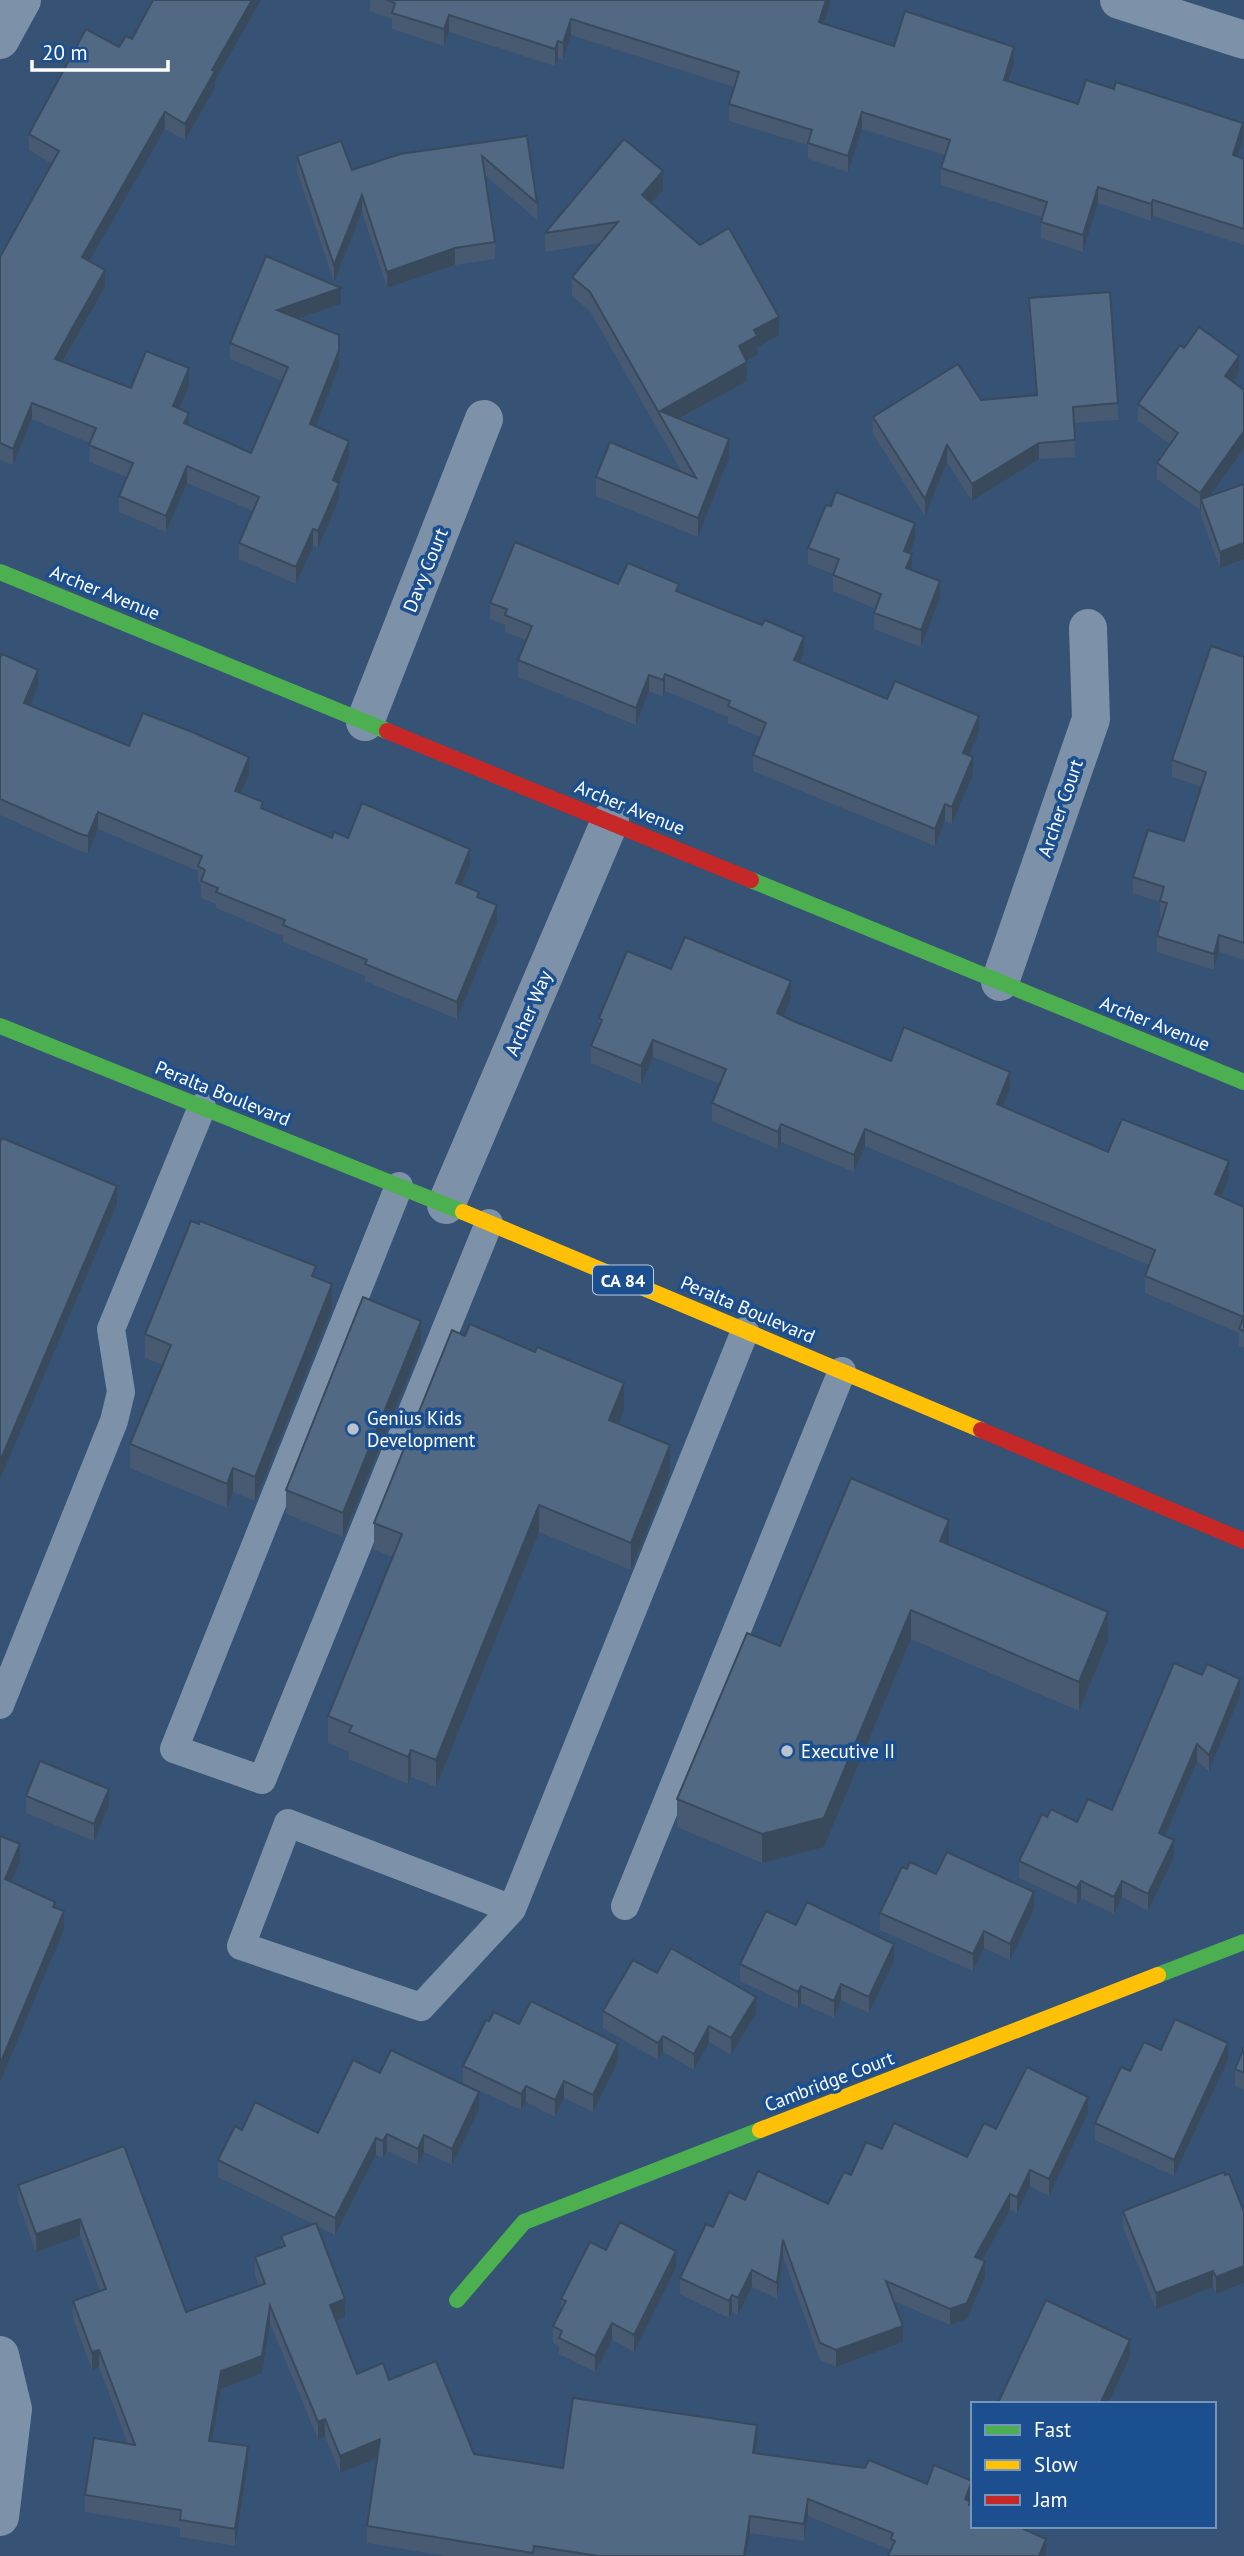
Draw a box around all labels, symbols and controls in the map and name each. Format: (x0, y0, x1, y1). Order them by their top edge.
scale bar (32, 28, 168, 72)
text: 20 m (42, 39, 88, 66)
street label: Davy Court (397, 524, 453, 616)
street label: Archer Avenue (47, 559, 163, 625)
street label: Archer Court (1032, 755, 1088, 860)
street label: Archer Avenue (572, 774, 688, 840)
street label: Archer Way (499, 966, 557, 1059)
street label: Archer Avenue (1097, 990, 1213, 1056)
street label: Peralta Boulevard (152, 1055, 294, 1131)
road number: CA 84 (593, 1266, 653, 1294)
street label: Peralta Boulevard (677, 1270, 819, 1348)
place label: Genius Kids Development (367, 1406, 476, 1452)
marker: Genius Kids Development (345, 1421, 361, 1437)
place label: Executive II (801, 1739, 895, 1763)
marker: Executive II (779, 1743, 795, 1759)
street label: Cambridge Court (761, 2045, 898, 2117)
legend (971, 2402, 1216, 2528)
text: Fast (1034, 2416, 1071, 2443)
text: Slow (1034, 2451, 1078, 2478)
text: Jam (1033, 2486, 1068, 2513)

